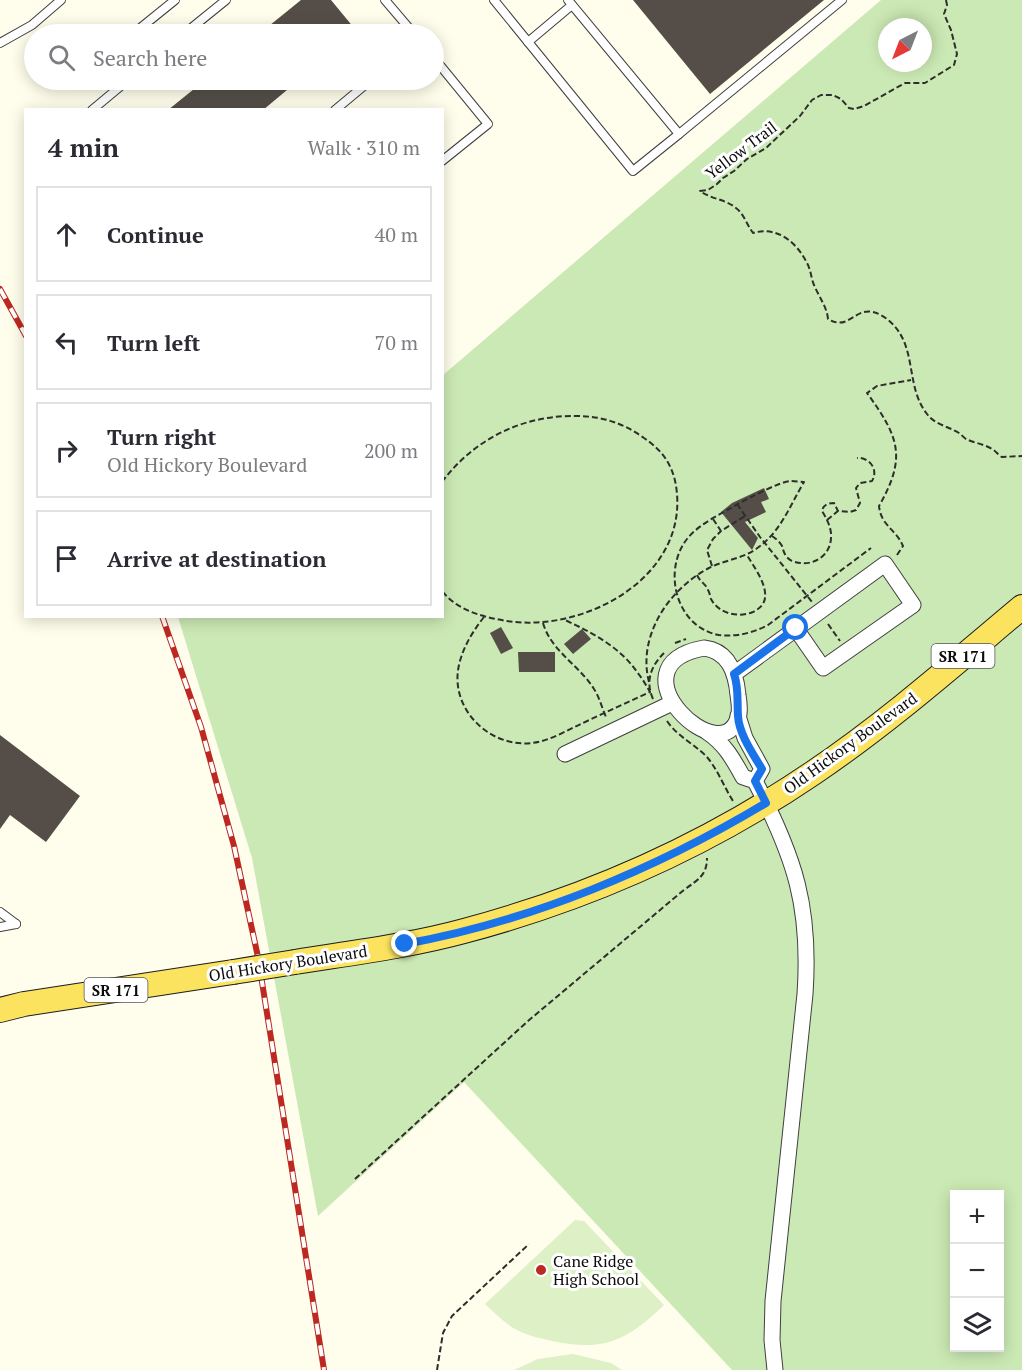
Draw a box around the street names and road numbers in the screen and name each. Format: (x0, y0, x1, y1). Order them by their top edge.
street label: Yellow Trail (701, 116, 781, 184)
road number: SR 171 (932, 644, 994, 668)
street label: Old Hickory Boulevard (779, 687, 921, 799)
street label: Old Hickory Boulevard (207, 940, 369, 986)
road number: SR 171 (84, 978, 148, 1002)

